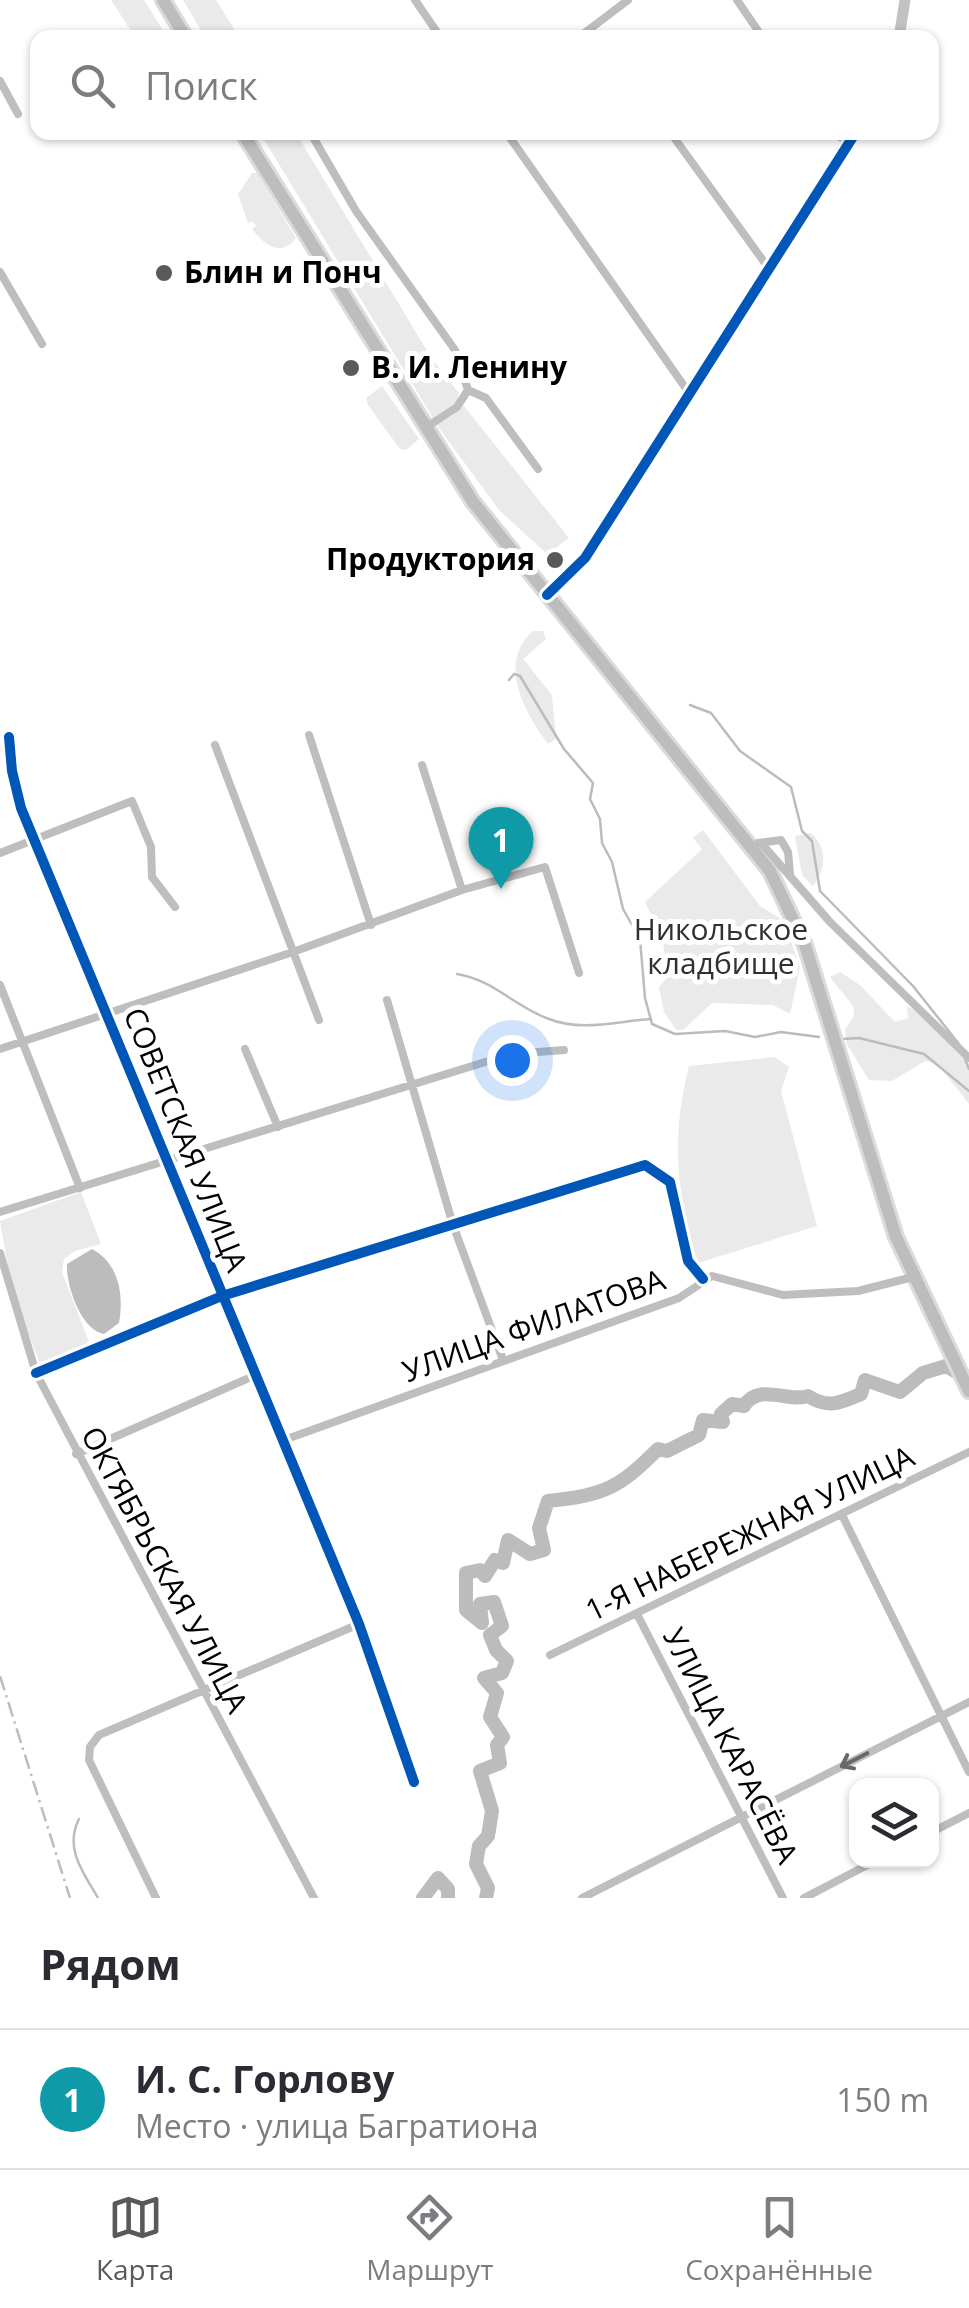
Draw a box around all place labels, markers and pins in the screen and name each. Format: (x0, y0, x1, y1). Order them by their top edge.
place label: Блин и Понч (184, 251, 382, 292)
marker: Блин и Понч (153, 262, 175, 284)
place label: В. И. Ленину (371, 346, 568, 387)
marker: В. И. Ленину (340, 357, 362, 379)
place label: Продуктория (326, 538, 535, 579)
marker: Продуктория (544, 549, 566, 571)
pin: 1 (468, 806, 534, 889)

